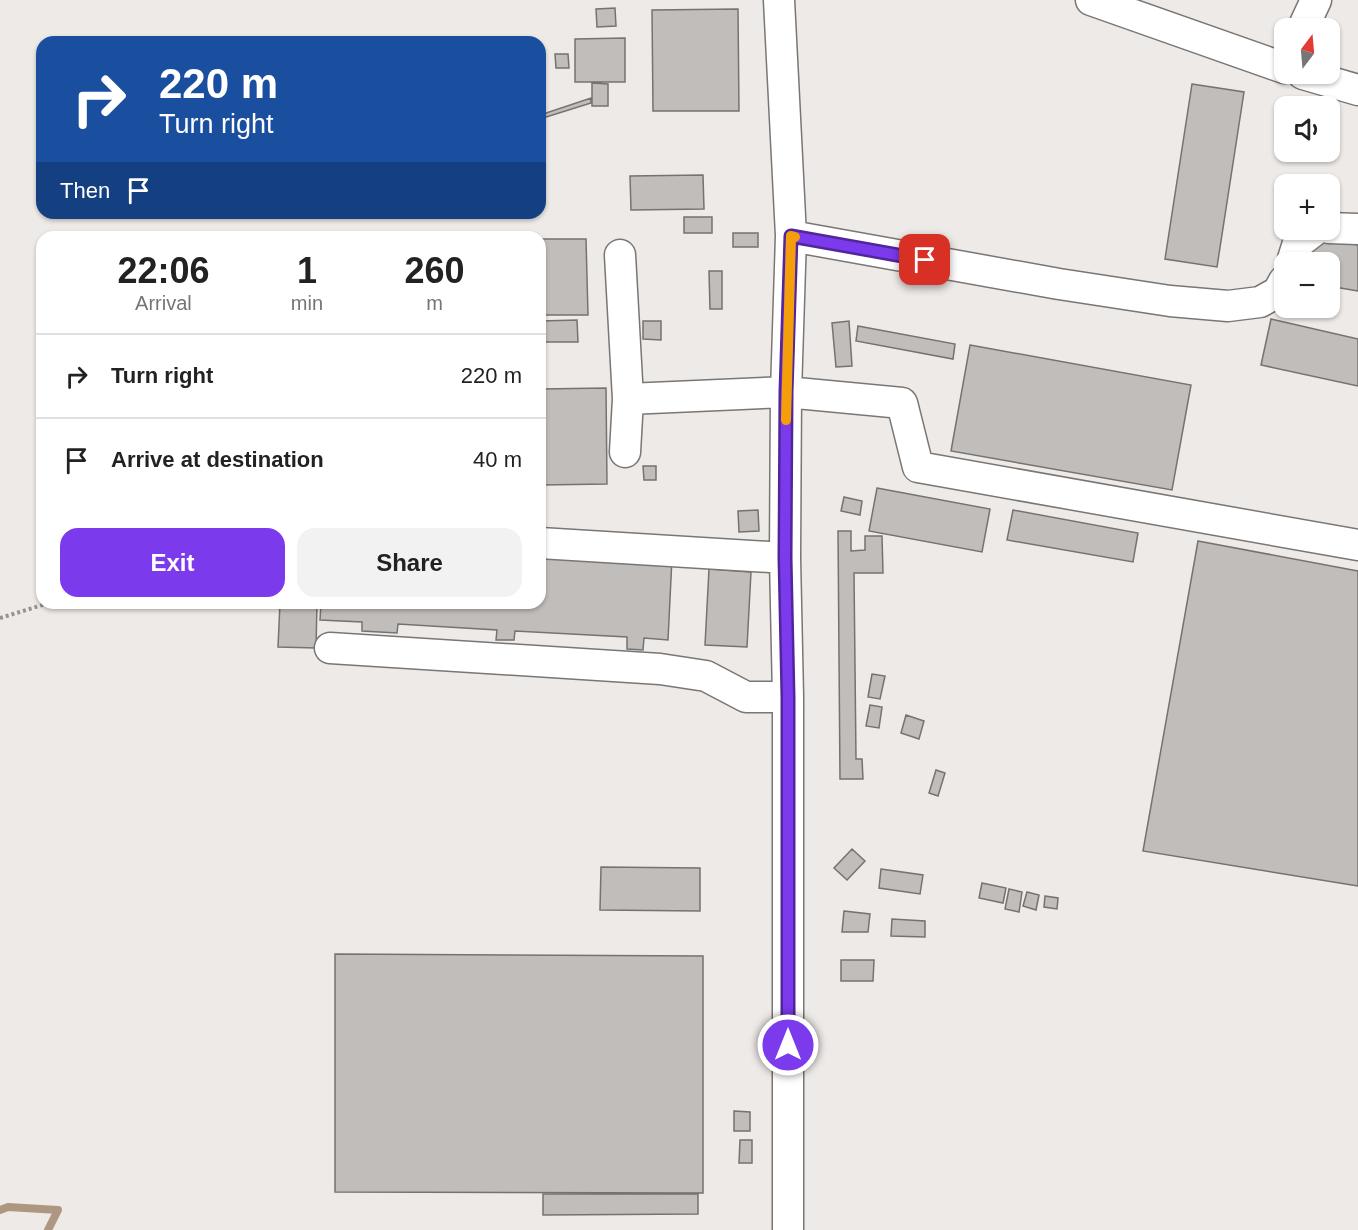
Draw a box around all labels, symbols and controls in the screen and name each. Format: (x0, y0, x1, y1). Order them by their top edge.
north arrow (1274, 18, 1340, 84)
map controls (1274, 18, 1340, 318)
icon: right (60, 60, 138, 138)
text: 220 m (159, 60, 278, 107)
button: sound (1274, 96, 1340, 162)
text: Turn right (159, 109, 274, 139)
icon: arrive (122, 174, 155, 207)
button: + (1274, 174, 1340, 240)
text: Then (60, 178, 110, 203)
pin (899, 234, 950, 285)
icon: arrive (908, 243, 941, 276)
text: 22:06 (117, 250, 209, 291)
text: 1 (297, 250, 317, 291)
text: 260 (404, 250, 465, 291)
button: − (1274, 252, 1340, 318)
text: Arrival (135, 292, 192, 314)
text: min (291, 292, 323, 314)
text: m (426, 292, 443, 314)
icon: right (60, 360, 93, 393)
text: Turn right (111, 363, 213, 388)
text: 220 m (461, 363, 522, 388)
icon: arrive (60, 444, 93, 477)
text: Arrive at destination (111, 447, 324, 472)
text: 40 m (473, 447, 522, 472)
button: Exit (60, 528, 285, 597)
button: Share (297, 528, 522, 597)
position arrow (756, 1013, 820, 1077)

